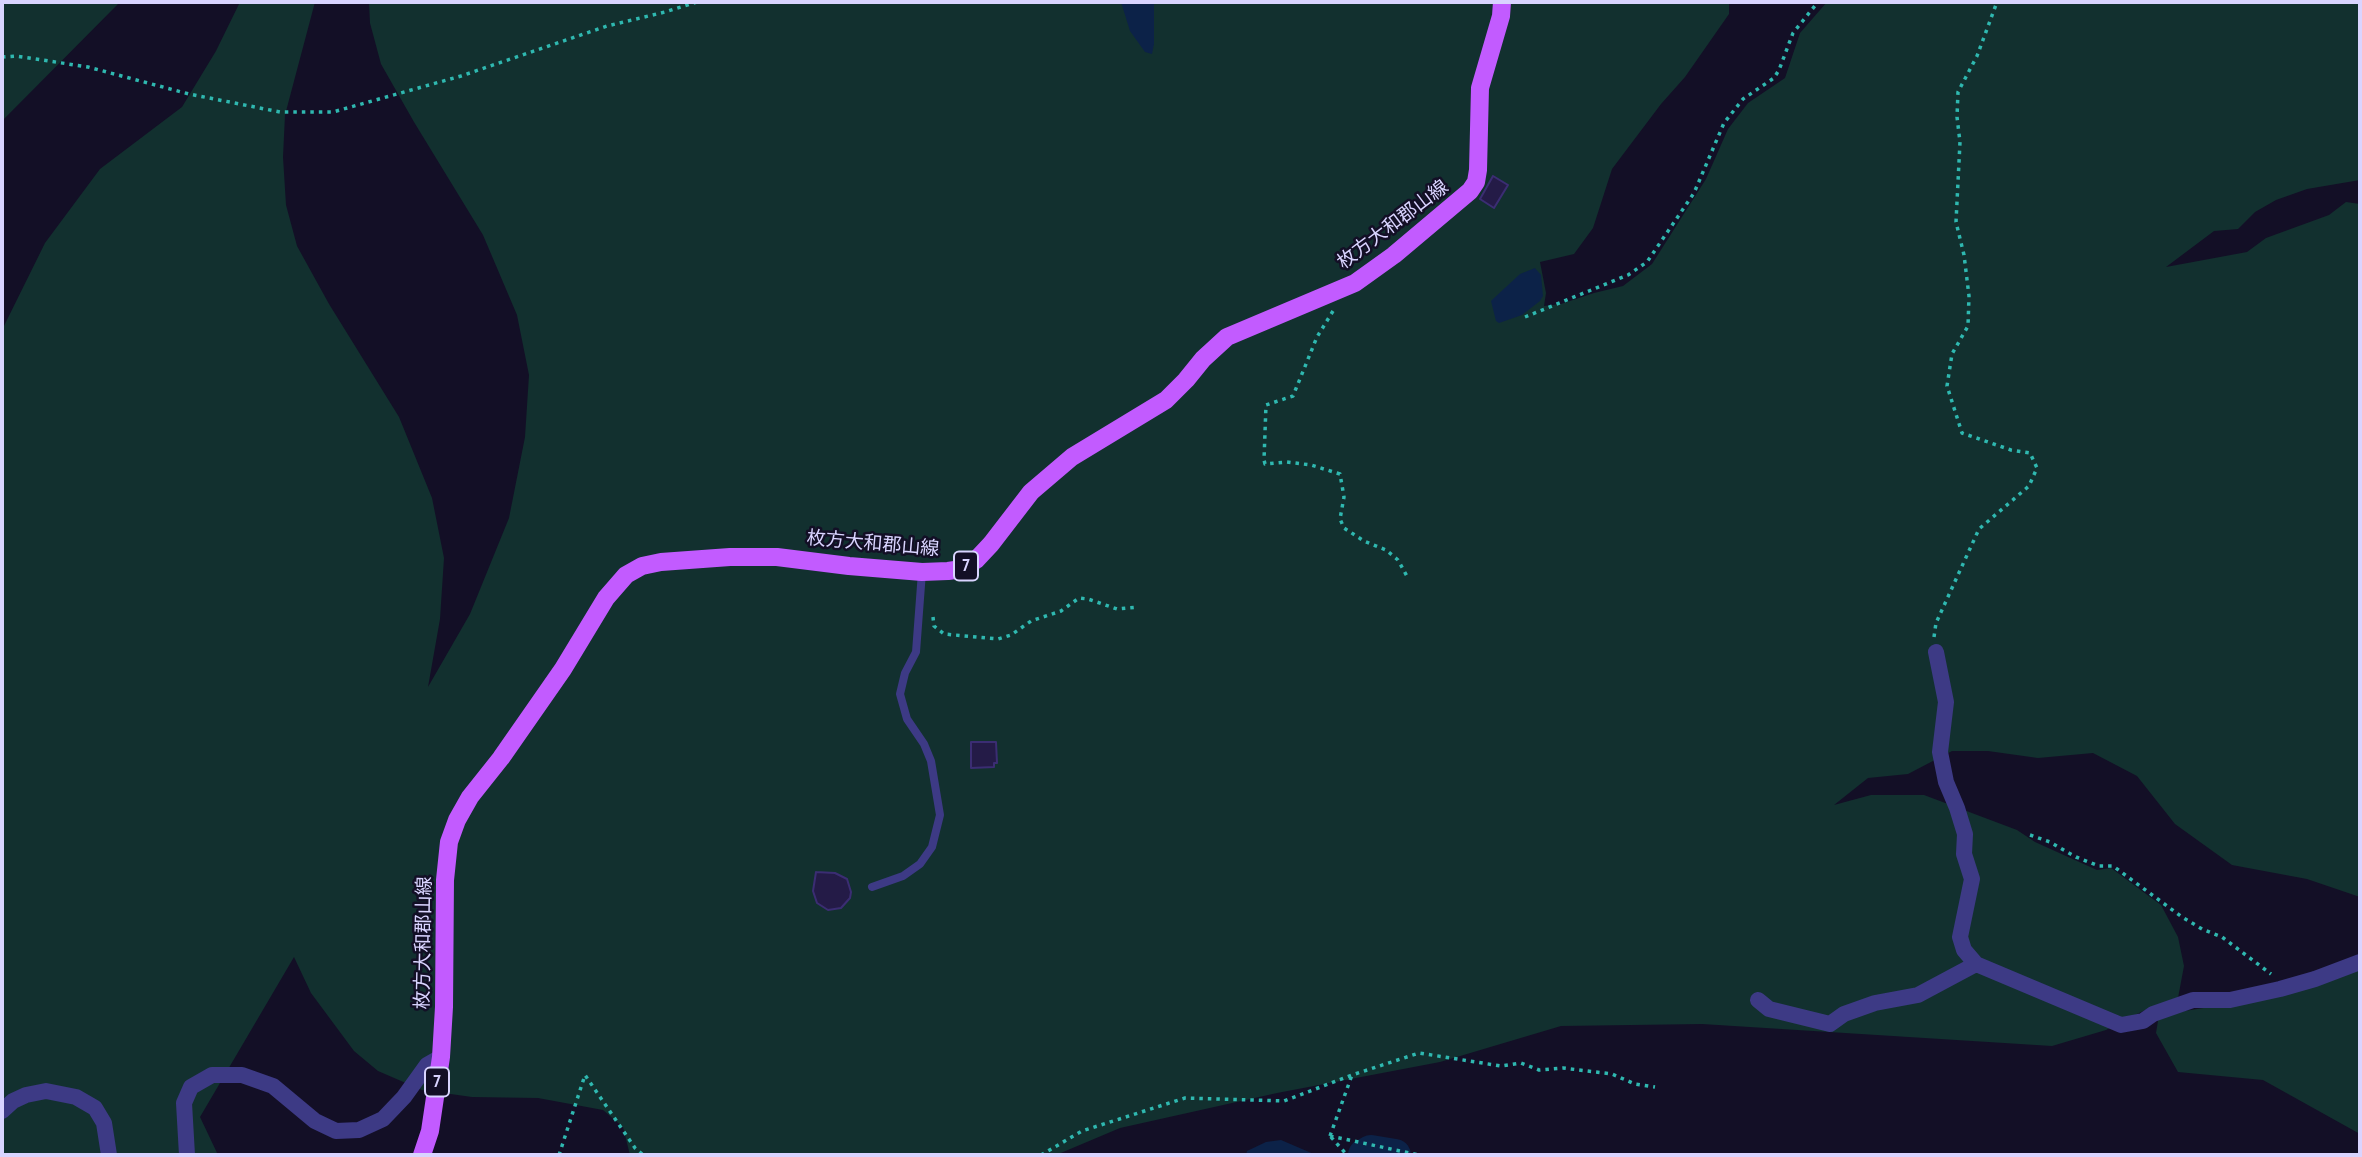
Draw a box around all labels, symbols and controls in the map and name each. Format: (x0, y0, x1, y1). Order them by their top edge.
street label: 枚方大和郡山線 (1333, 176, 1453, 274)
street label: 枚方大和郡山線 (806, 527, 940, 561)
road number: 7 (954, 552, 978, 580)
street label: 枚方大和郡山線 (411, 876, 437, 1010)
road number: 7 (425, 1068, 449, 1097)

